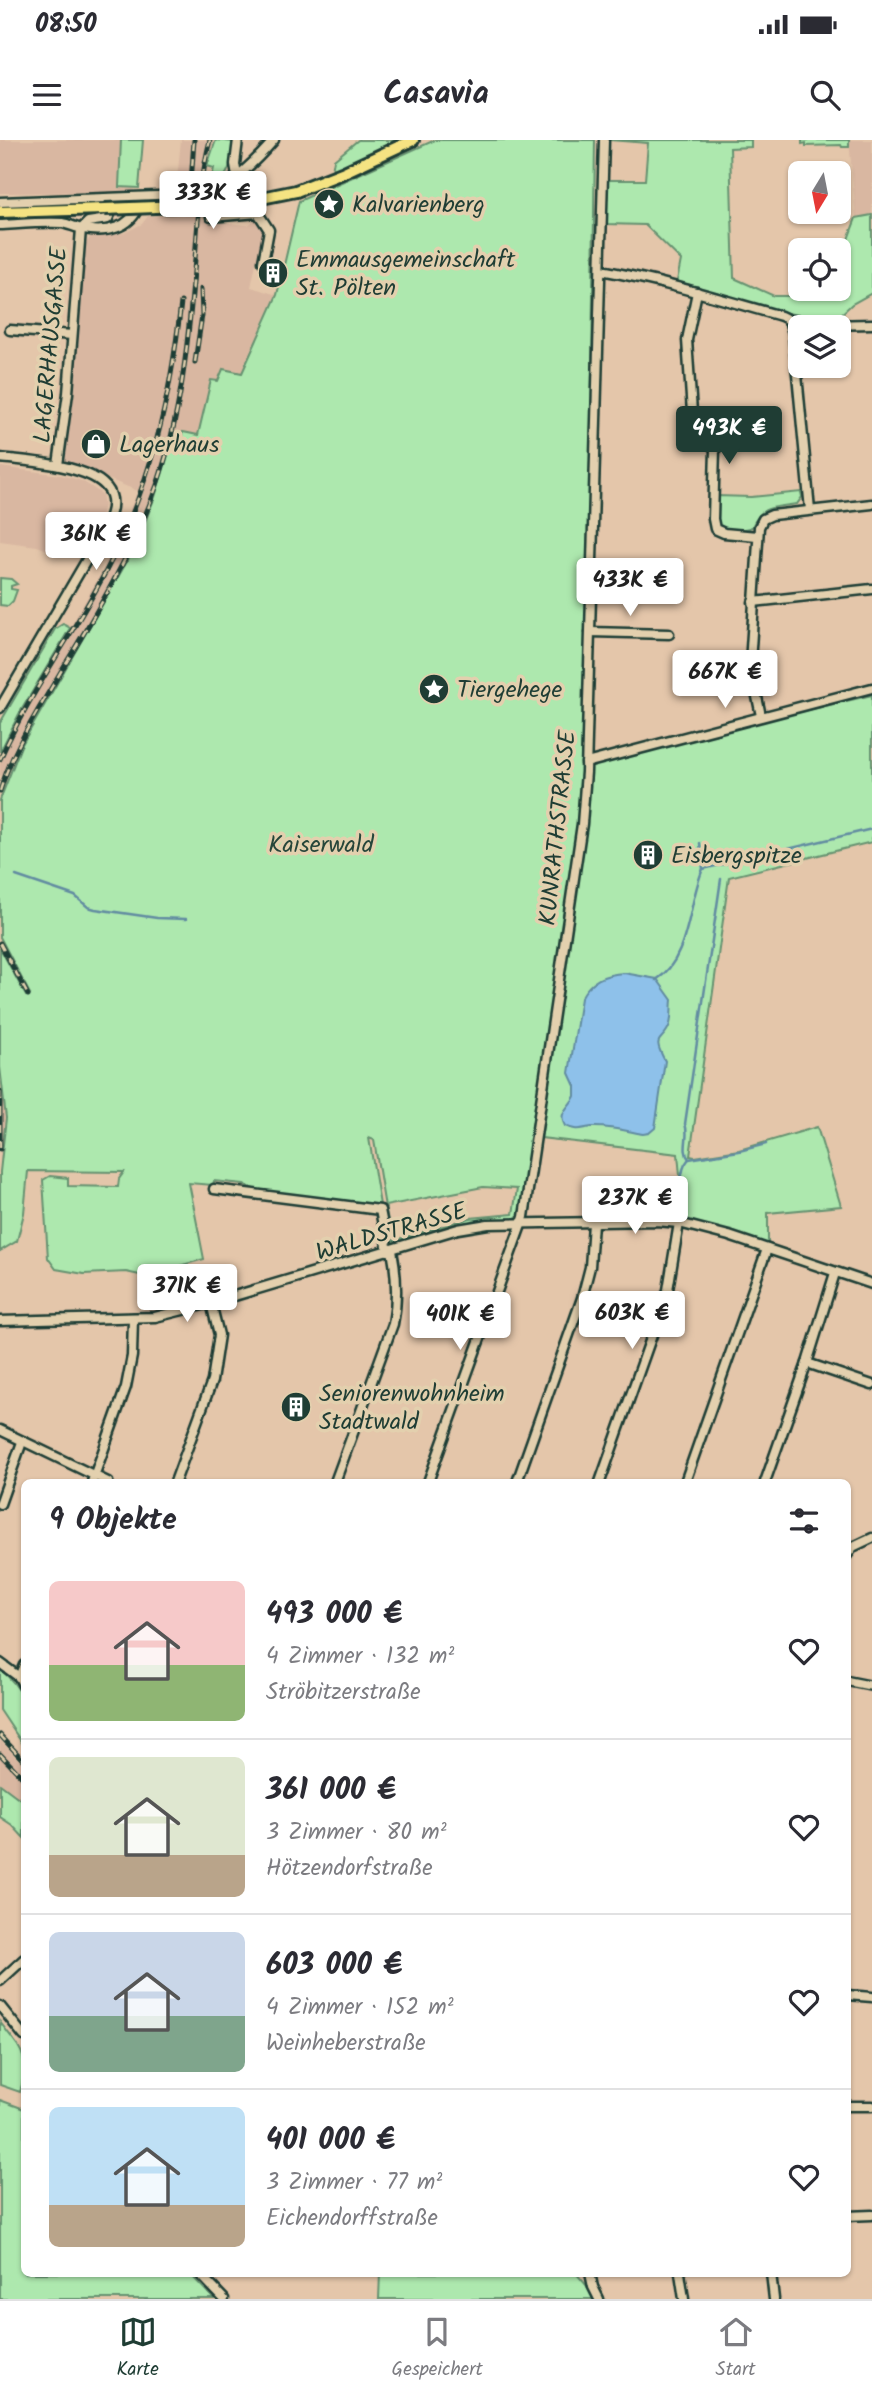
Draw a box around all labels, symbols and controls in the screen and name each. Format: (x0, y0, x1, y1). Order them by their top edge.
text: 08:50 (35, 4, 97, 46)
text: Casavia (383, 69, 489, 120)
icon: menu (28, 76, 66, 114)
icon: search (806, 76, 844, 114)
north arrow (788, 161, 850, 224)
map controls (788, 161, 851, 378)
pin: 333K € (156, 172, 270, 231)
text: 333K € (175, 176, 251, 212)
place label: Kalvarienberg (352, 186, 485, 225)
place icon: Kalvarienberg (312, 187, 346, 221)
button: locate (788, 238, 851, 301)
place label: Emmausgemeinschaft St. Pölten (296, 241, 516, 308)
street label: LAGERHAUSGASSE (23, 244, 80, 445)
building icon: Emmausgemeinschaft St. Pölten (256, 256, 290, 290)
button: layers (788, 315, 851, 378)
pin: 493K € (672, 406, 786, 466)
text: 493K € (692, 411, 766, 447)
place label: Lagerhaus (119, 426, 219, 465)
shop icon: Lagerhaus (79, 427, 113, 461)
pin: 361K € (39, 512, 153, 572)
text: 361K € (61, 517, 131, 553)
pin: 433K € (573, 559, 687, 618)
text: 433K € (593, 563, 667, 599)
pin: 667K € (668, 650, 782, 710)
text: 667K € (688, 655, 762, 691)
place label: Tiergehege (457, 671, 563, 710)
place icon: Tiergehege (417, 672, 451, 706)
street label: KUNRATHSTRASSE (529, 728, 588, 928)
park label: Kaiserwald (268, 826, 375, 865)
place label: Eisbergspitze (671, 837, 802, 876)
building icon: Eisbergspitze (631, 838, 665, 872)
pin: 237K € (578, 1176, 692, 1236)
text: 237K € (598, 1181, 672, 1217)
street label: WALDSTRASSE (311, 1192, 473, 1273)
pin: 371K € (130, 1264, 244, 1324)
text: 371K € (153, 1269, 221, 1305)
pin: 401K € (403, 1292, 517, 1352)
pin: 603K € (575, 1292, 689, 1351)
text: 603K € (595, 1296, 669, 1332)
text: 401K € (426, 1297, 494, 1333)
place label: Seniorenwohnheim Stadtwald (319, 1375, 505, 1442)
building icon: Seniorenwohnheim Stadtwald (279, 1390, 313, 1424)
text: 9 Objekte (49, 1497, 177, 1545)
icon: filters (785, 1502, 823, 1540)
text: 493 000 € (266, 1591, 402, 1639)
icon: home (105, 1609, 189, 1693)
icon: heart (785, 1632, 823, 1670)
text: 4 Zimmer · 132 m² (266, 1639, 454, 1675)
text: Ströbitzerstraße (266, 1675, 421, 1711)
text: 361 000 € (266, 1767, 396, 1815)
icon: home (105, 1785, 189, 1869)
icon: heart (785, 1808, 823, 1846)
text: 3 Zimmer · 80 m² (266, 1815, 447, 1851)
text: Hötzendorfstraße (266, 1851, 433, 1887)
text: 603 000 € (266, 1942, 402, 1990)
icon: home (105, 1960, 189, 2044)
icon: heart (785, 1983, 823, 2021)
text: 4 Zimmer · 152 m² (266, 1990, 454, 2026)
text: Weinheberstraße (266, 2026, 426, 2062)
text: 401 000 € (266, 2117, 395, 2165)
icon: home (105, 2135, 189, 2219)
icon: heart (785, 2158, 823, 2196)
text: 3 Zimmer · 77 m² (266, 2165, 442, 2201)
text: Eichendorffstraße (266, 2201, 438, 2237)
tab: Karte (116, 2313, 159, 2385)
tab: Gespeichert (392, 2313, 483, 2385)
tab: Start (716, 2313, 756, 2385)

